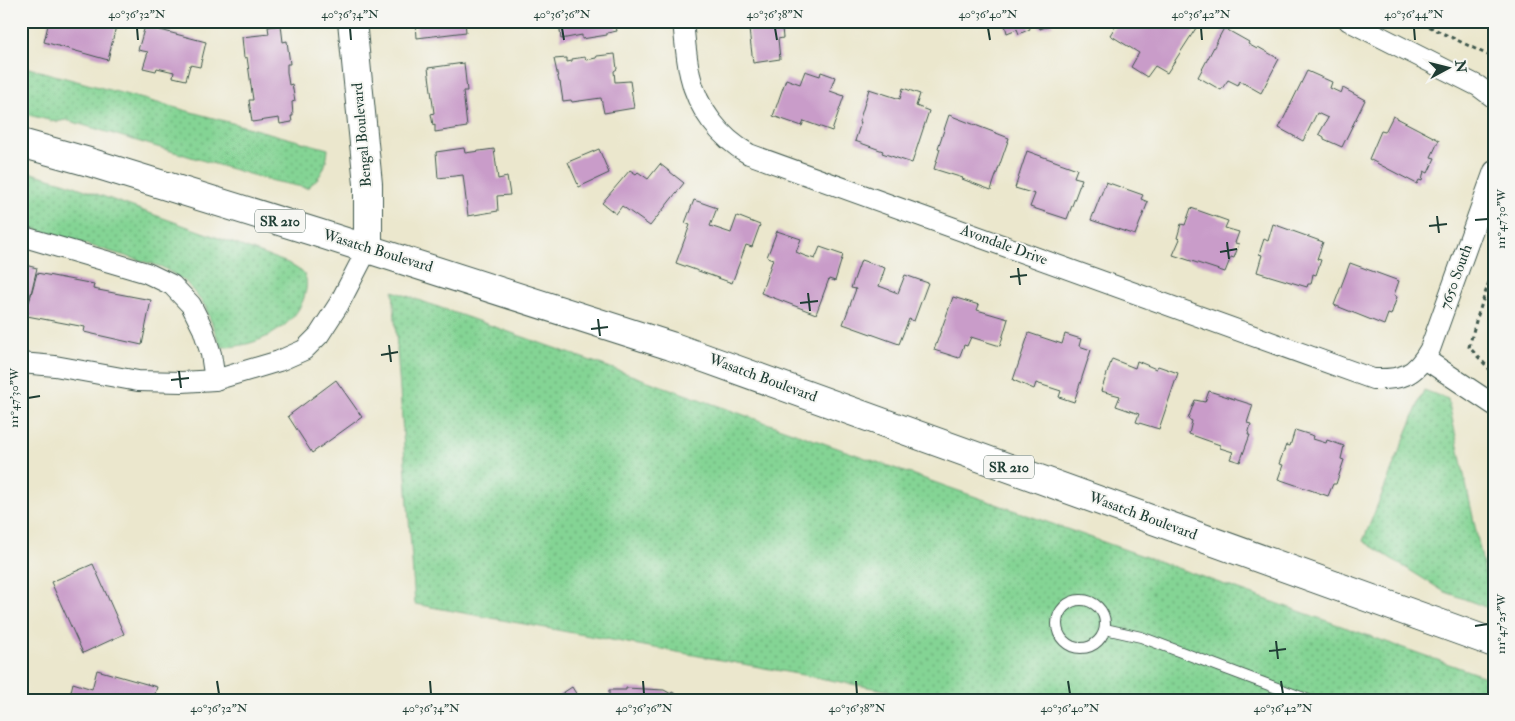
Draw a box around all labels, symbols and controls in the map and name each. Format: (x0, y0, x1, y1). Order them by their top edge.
text: 40°36'32"N (108, 7, 166, 22)
text: 40°36'34"N (321, 7, 379, 22)
text: 40°36'36"N (533, 7, 591, 22)
text: 40°36'38"N (747, 7, 804, 22)
text: 40°36'40"N (958, 7, 1018, 22)
text: 40°36'42"N (1171, 7, 1231, 22)
text: 40°36'44"N (1384, 7, 1444, 22)
north arrow (1422, 42, 1472, 92)
text: N (1451, 58, 1470, 74)
street label: Bengal Boulevard (348, 81, 376, 188)
text: 111°47'30"W (1494, 188, 1509, 249)
road number: SR 210 (255, 210, 305, 232)
street label: Avondale Drive (957, 220, 1050, 270)
street label: Wasatch Boulevard (320, 225, 436, 277)
street label: 7650 South (1435, 242, 1477, 312)
street label: Wasatch Boulevard (705, 349, 820, 407)
text: 111°47'30"W (7, 367, 22, 428)
road number: SR 210 (984, 456, 1034, 478)
street label: Wasatch Boulevard (1085, 487, 1200, 545)
text: 111°47'25"W (1494, 593, 1509, 654)
text: 40°36'32"N (190, 701, 248, 716)
text: 40°36'34"N (402, 701, 460, 716)
text: 40°36'36"N (615, 701, 673, 716)
text: 40°36'38"N (829, 701, 886, 716)
text: 40°36'40"N (1040, 701, 1100, 716)
text: 40°36'42"N (1253, 701, 1313, 716)

